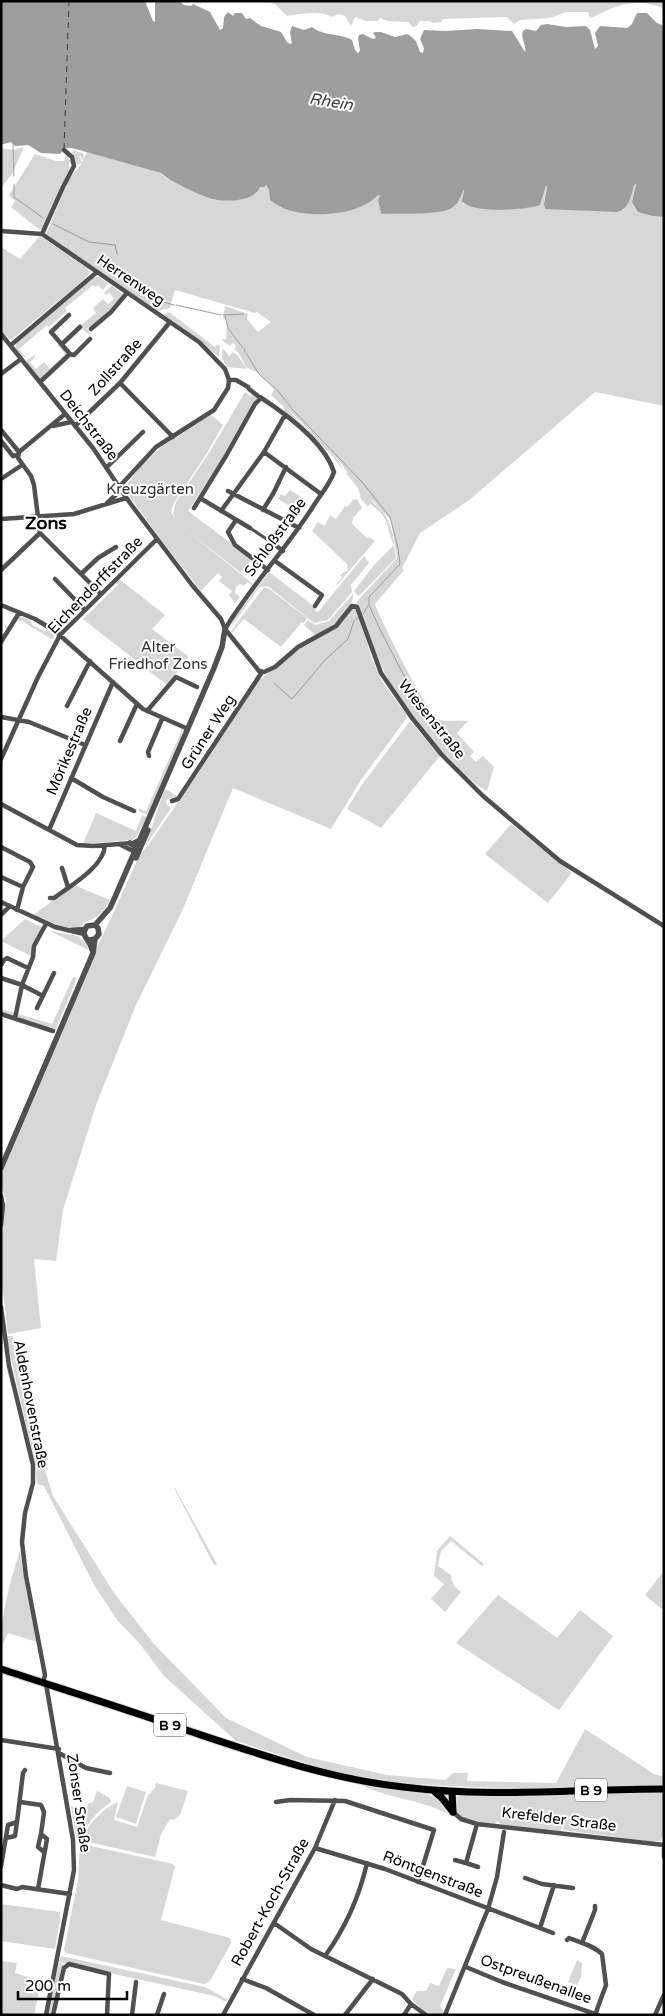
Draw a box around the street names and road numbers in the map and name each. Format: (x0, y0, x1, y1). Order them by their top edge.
street label: Herrenweg (94, 251, 168, 309)
street label: Zollstraße (85, 335, 145, 399)
street label: Deichstraße (56, 386, 122, 464)
street label: Schloßstraße (240, 494, 310, 580)
street label: Eichendorffstraße (44, 532, 146, 638)
street label: Wiesenstraße (395, 676, 469, 762)
street label: Grüner Weg (177, 691, 239, 773)
street label: Mörikestraße (42, 704, 96, 798)
street label: Aldenhovenstraße (10, 1338, 52, 1470)
road number: B 9 (154, 1714, 186, 1736)
street label: Zonser Straße (63, 1752, 95, 1854)
road number: B 9 (575, 1778, 607, 1802)
street label: Krefelder Straße (501, 1803, 617, 1835)
street label: Robert-Koch-Straße (227, 1835, 313, 1969)
street label: Röntgenstraße (380, 1847, 486, 1901)
street label: Ostpreußenallee (478, 1950, 594, 2008)

